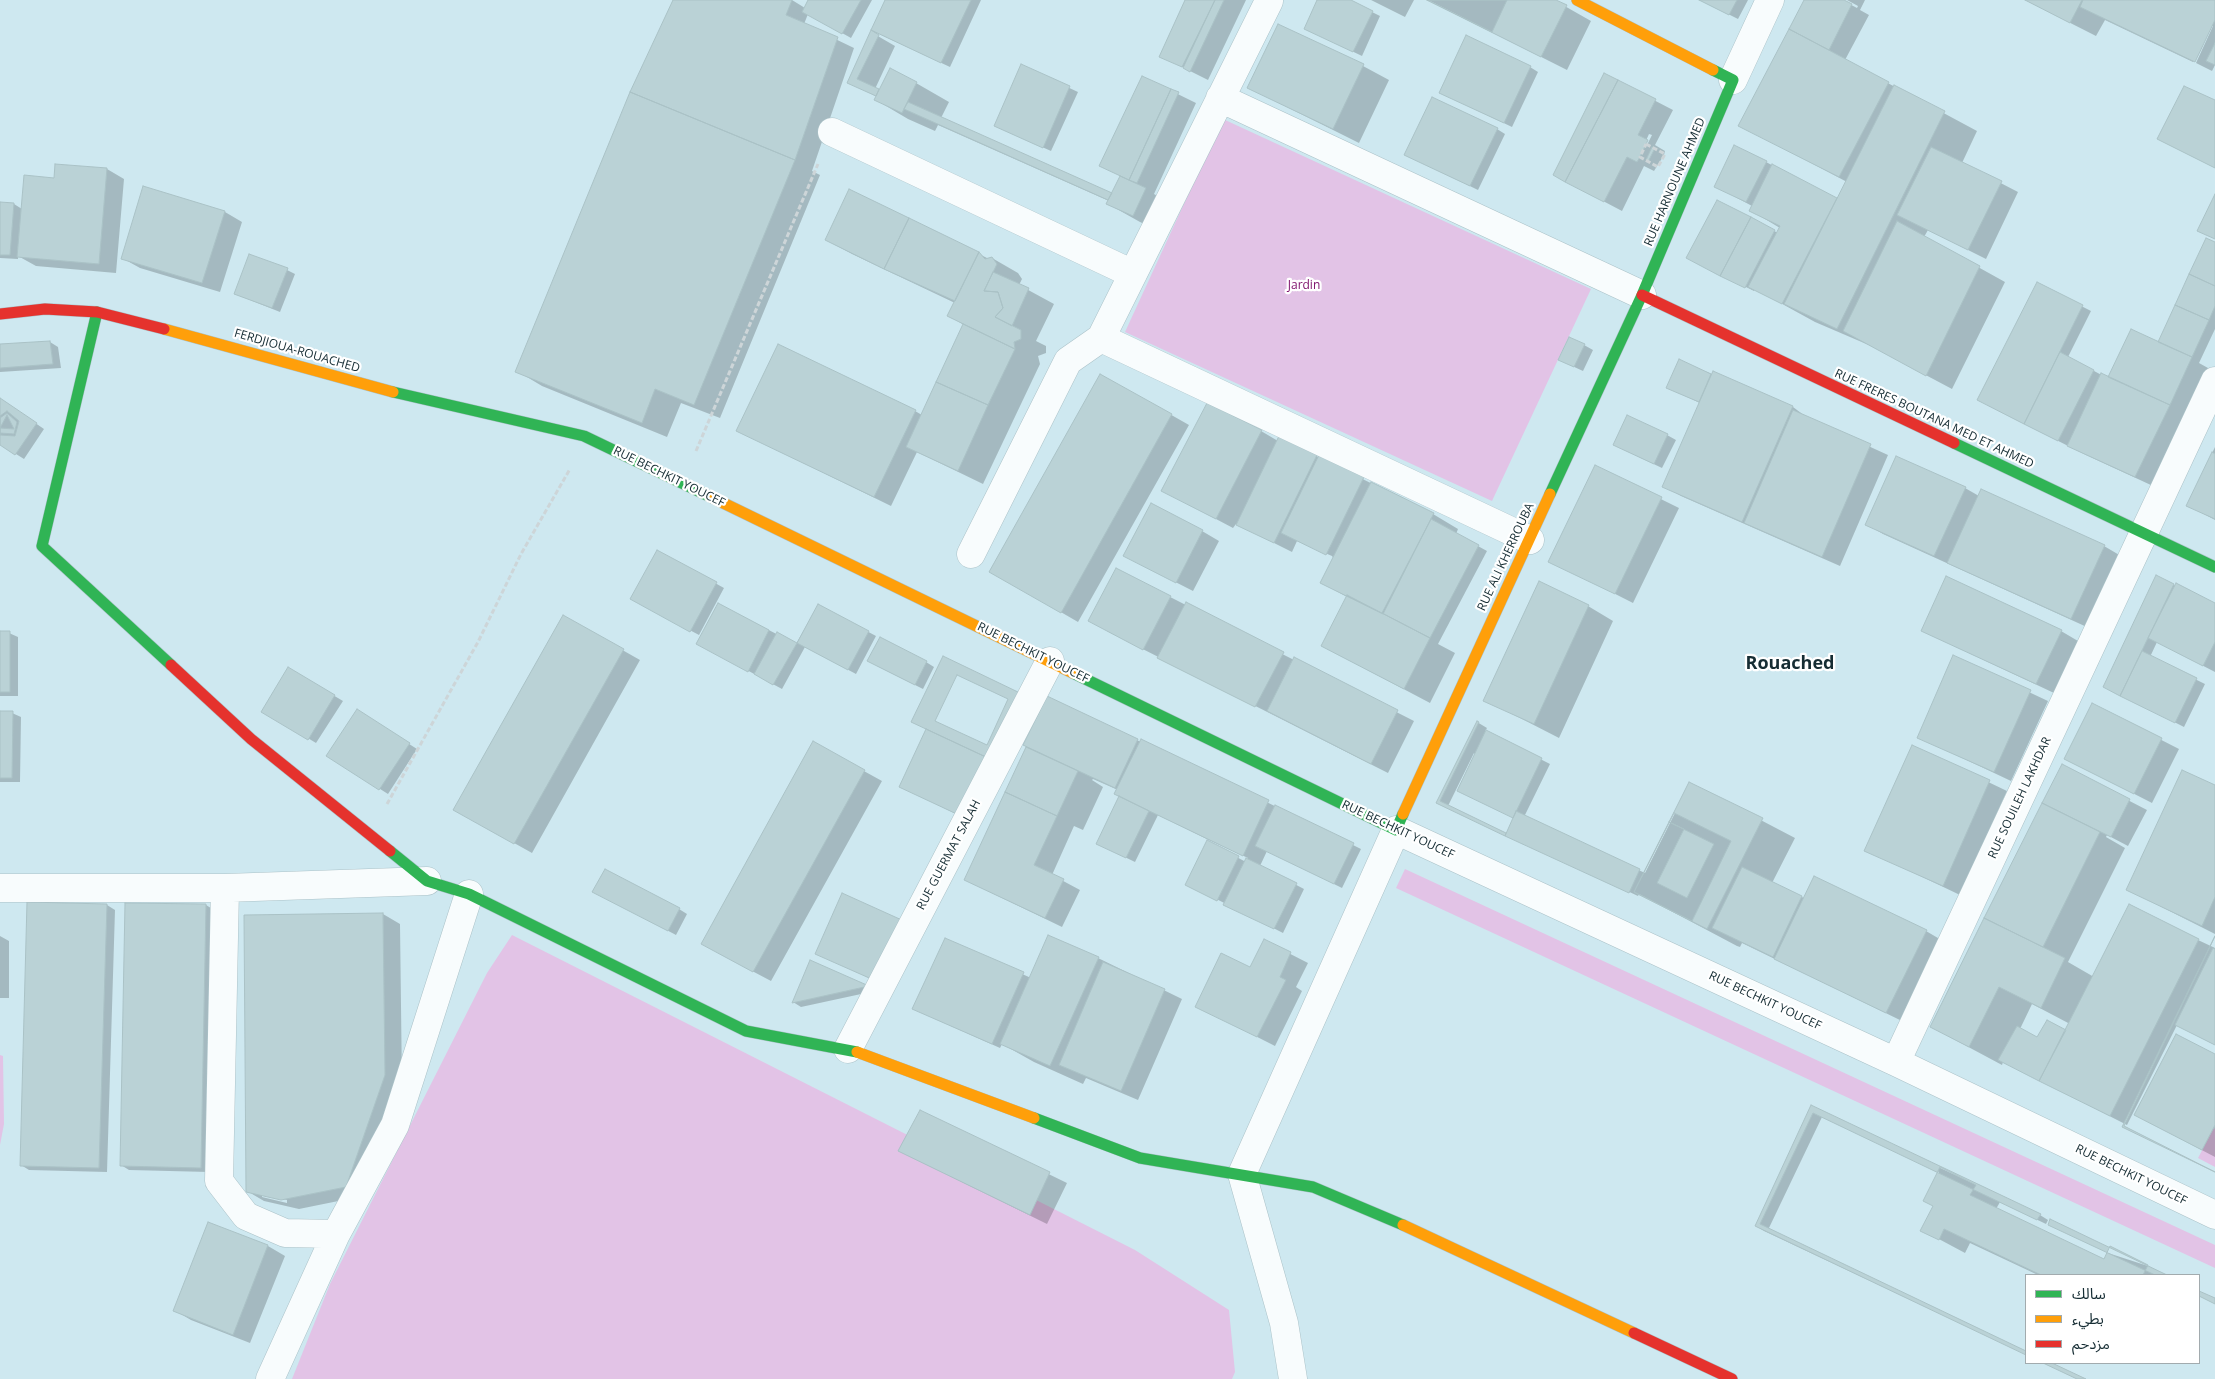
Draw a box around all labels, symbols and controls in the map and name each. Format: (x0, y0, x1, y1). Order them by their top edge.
street label: RUE HARNOUNE AHMED (1641, 116, 1709, 248)
park label: Jardin (1288, 279, 1320, 293)
street label: FERDJIOUA-ROUACHED (233, 326, 361, 376)
street label: RUE FRERES BOUTANA MED ET AHMED (1832, 366, 2036, 472)
street label: RUE BECHKIT YOUCEF (611, 444, 727, 510)
street label: RUE ALI KHERROUBA (1475, 501, 1537, 613)
street label: RUE BECHKIT YOUCEF (975, 620, 1091, 686)
district label: Rouached (1746, 653, 1834, 675)
street label: RUE SOUILEH LAKHDAR (1985, 735, 2055, 861)
street label: RUE GUERMAT SALAH (914, 798, 984, 912)
street label: RUE BECHKIT YOUCEF (1339, 798, 1457, 862)
street label: RUE BECHKIT YOUCEF (1706, 969, 1824, 1033)
street label: RUE BECHKIT YOUCEF (2073, 1142, 2189, 1208)
legend (2025, 1274, 2200, 1364)
text: سالك (2072, 1283, 2106, 1303)
text: بطيء (2072, 1308, 2104, 1328)
text: مزدحم (2072, 1333, 2110, 1353)

